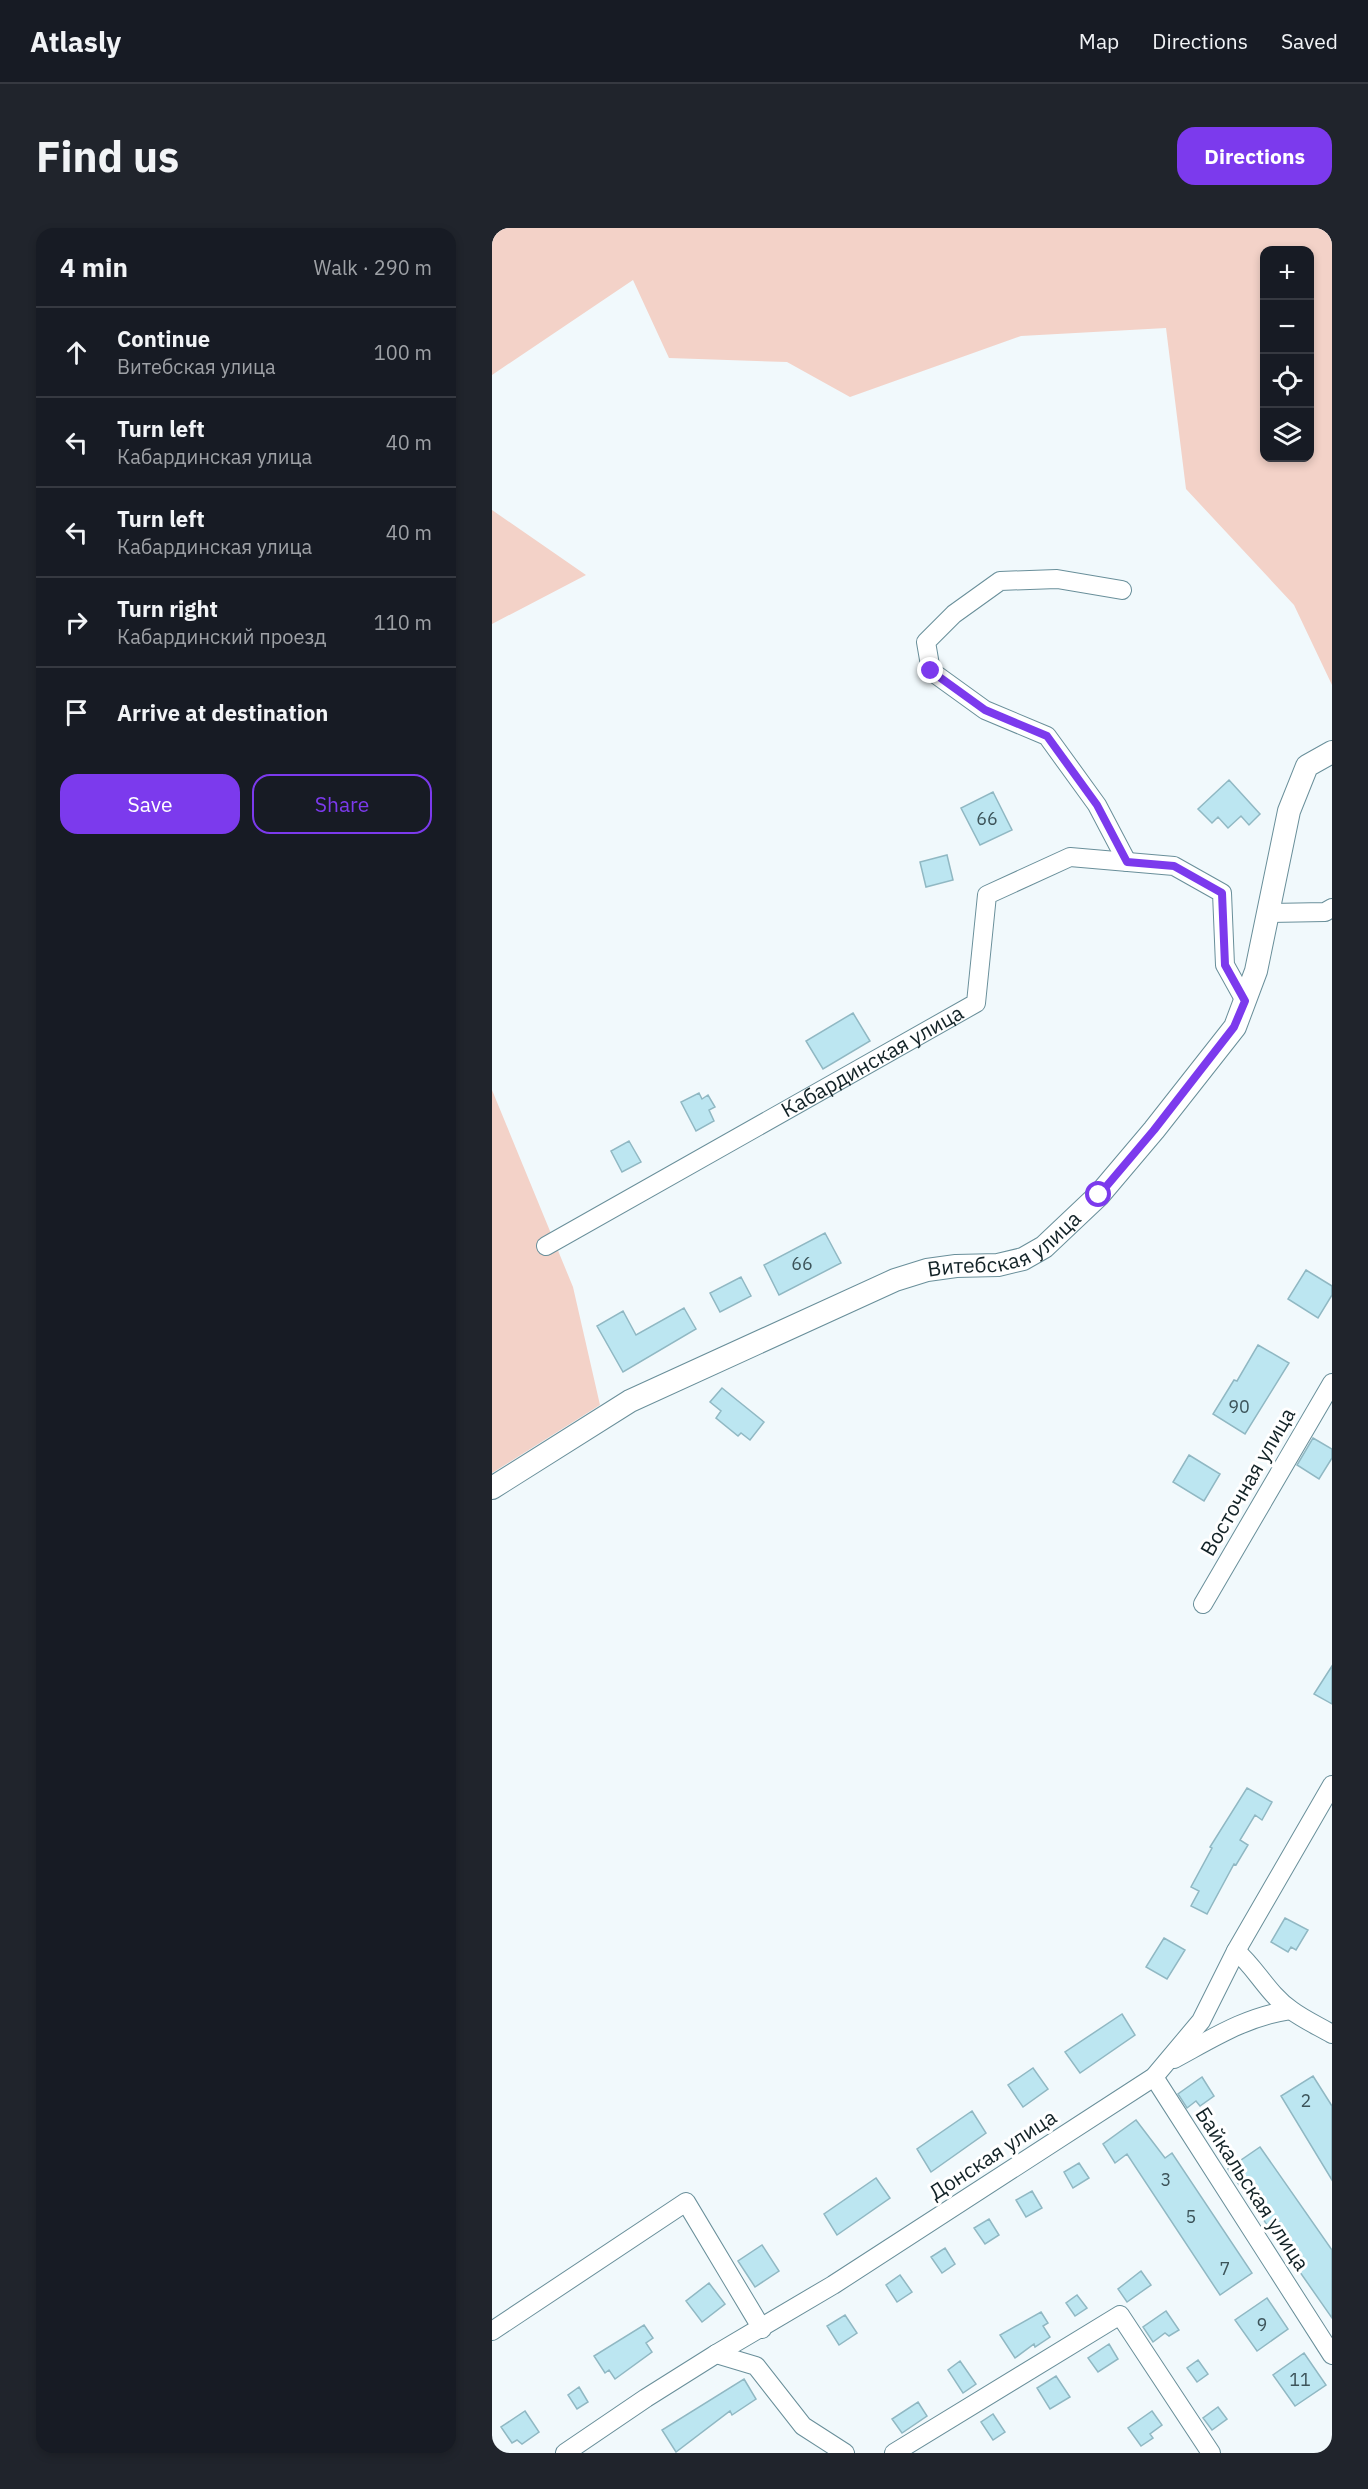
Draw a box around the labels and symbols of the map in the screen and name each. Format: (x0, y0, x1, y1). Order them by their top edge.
route end (917, 657, 943, 683)
house number: 66 (976, 807, 998, 830)
street label: Кабардинская улица (776, 998, 968, 1123)
route start (1085, 1181, 1111, 1207)
street label: Витебская улица (926, 1204, 1087, 1283)
house number: 66 (791, 1252, 813, 1275)
house number: 90 (1228, 1395, 1250, 1418)
street label: Восточная улица (1193, 1402, 1301, 1561)
house number: 2 (1301, 2089, 1311, 2112)
street label: Байкальская улица (1189, 2101, 1316, 2276)
street label: Донская улица (923, 2102, 1062, 2206)
house number: 3 (1161, 2168, 1171, 2191)
house number: 5 (1186, 2205, 1196, 2228)
house number: 7 (1220, 2257, 1230, 2280)
house number: 9 (1257, 2313, 1267, 2336)
house number: 11 (1289, 2368, 1311, 2391)

